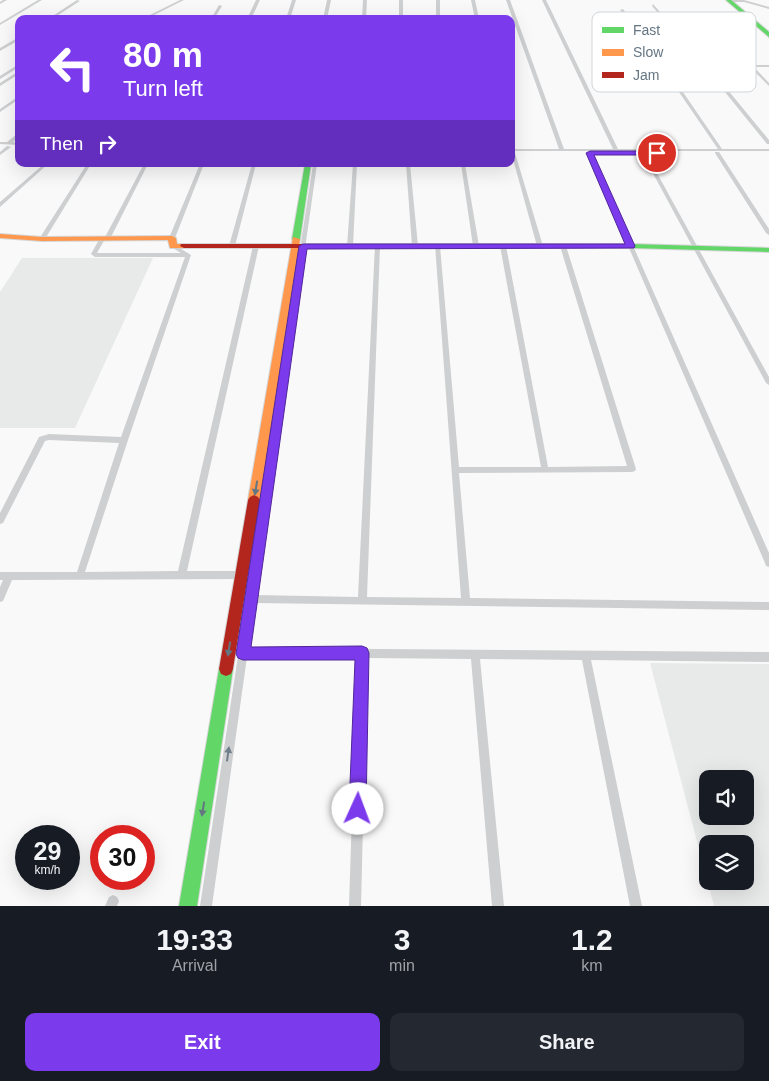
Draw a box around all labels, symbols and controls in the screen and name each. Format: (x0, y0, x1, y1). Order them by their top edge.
legend (592, 12, 756, 92)
text: Fast (633, 22, 660, 38)
icon: left (40, 35, 105, 100)
text: 80 m (123, 35, 203, 74)
text: Slow (633, 44, 664, 60)
text: Jam (633, 67, 659, 83)
text: Turn left (123, 76, 203, 101)
icon: right (93, 130, 121, 158)
pin (636, 132, 678, 174)
text: Then (40, 133, 83, 154)
icon: arrive (643, 139, 671, 167)
one-way arrow (251, 481, 259, 497)
one-way arrow (225, 641, 233, 657)
one-way arrow (224, 746, 232, 762)
map controls (699, 770, 754, 890)
button: sound (699, 770, 754, 825)
position arrow (331, 782, 383, 834)
one-way arrow (199, 801, 207, 817)
speed limit sign: 30 (90, 825, 155, 890)
button: layers (699, 835, 754, 890)
text: 29 (34, 837, 61, 865)
text: km/h (34, 863, 61, 877)
text: 19:33 (156, 923, 233, 956)
text: 3 (394, 923, 410, 956)
text: 1.2 (571, 923, 613, 956)
text: Arrival (172, 957, 217, 974)
text: min (389, 957, 415, 974)
text: km (581, 957, 603, 974)
button: Exit (25, 1013, 380, 1071)
button: Share (390, 1013, 744, 1071)

